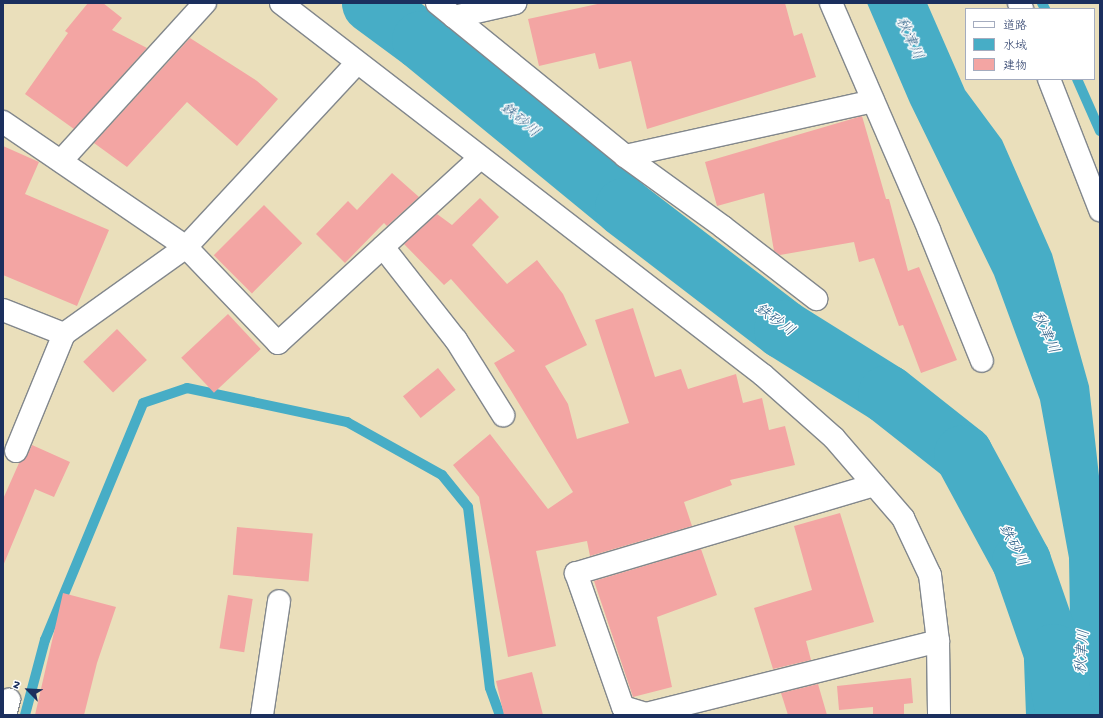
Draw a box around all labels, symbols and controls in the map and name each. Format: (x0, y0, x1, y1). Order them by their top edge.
legend (965, 8, 1095, 80)
water label: 秋津川 (890, 15, 926, 63)
text: 道路 (1003, 20, 1027, 34)
text: 水域 (1003, 40, 1027, 54)
text: 建物 (1003, 60, 1027, 74)
water label: 鉄砂川 (496, 100, 542, 142)
water label: 鉄砂川 (751, 300, 797, 342)
water label: 秋津川 (1027, 309, 1061, 357)
water label: 鉄砂川 (994, 522, 1030, 570)
water label: 秋津川 (1073, 629, 1095, 675)
north arrow (8, 670, 48, 710)
text: N (10, 679, 24, 691)

